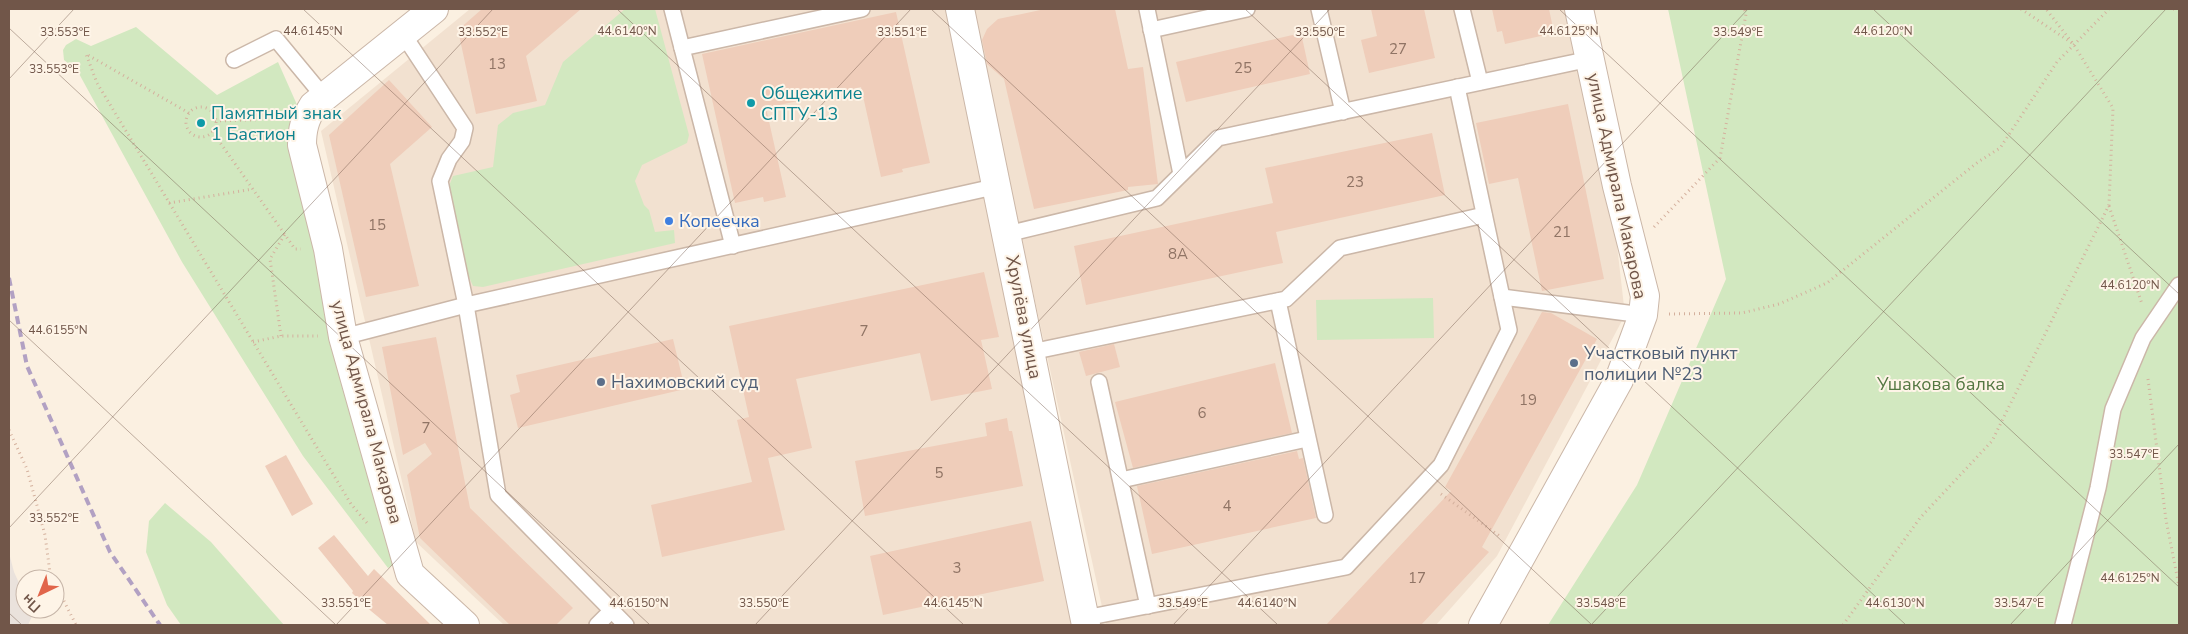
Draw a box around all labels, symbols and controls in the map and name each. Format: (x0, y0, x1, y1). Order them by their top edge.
text: 44.6145°N (283, 23, 343, 39)
text: 44.6140°N (597, 23, 657, 39)
text: 44.6125°N (1539, 23, 1599, 39)
text: 44.6120°N (1853, 23, 1913, 39)
text: 33.553°E (40, 24, 90, 40)
text: 33.552°E (458, 24, 508, 40)
text: 33.551°E (877, 24, 927, 40)
text: 33.550°E (1295, 24, 1345, 40)
text: 33.549°E (1713, 24, 1763, 40)
house number: 27 (1389, 39, 1407, 59)
house number: 13 (488, 54, 506, 74)
house number: 25 (1234, 58, 1252, 78)
text: 33.553°E (29, 61, 79, 77)
street label: улица Адмирала Макарова (1581, 71, 1653, 301)
place label: Общежитие СПТУ-13 (761, 81, 862, 126)
marker: Общежитие СПТУ-13 (745, 97, 757, 109)
place label: Памятный знак 1 Бастион (211, 101, 342, 146)
marker: Памятный знак 1 Бастион (195, 117, 207, 129)
house number: 23 (1346, 172, 1364, 192)
place label: Копеечка (679, 209, 760, 233)
house number: 15 (368, 215, 386, 235)
marker: Копеечка (663, 215, 675, 227)
house number: 21 (1553, 222, 1571, 242)
house number: 8А (1168, 244, 1188, 264)
street label: Хрулёва улица (1000, 253, 1048, 381)
text: 44.6120°N (2100, 277, 2160, 293)
street label: улица Адмирала Макарова (326, 297, 408, 527)
house number: 7 (859, 321, 869, 341)
text: 44.6155°N (28, 322, 88, 338)
place label: Участковый пункт полиции №23 (1583, 341, 1737, 386)
marker: Участковый пункт полиции №23 (1568, 357, 1580, 369)
place label: Нахимовский суд (611, 370, 759, 394)
park label: Ушакова балка (1876, 372, 2005, 396)
marker: Нахимовский суд (595, 376, 607, 388)
house number: 19 (1519, 390, 1537, 410)
house number: 6 (1197, 403, 1207, 423)
house number: 7 (421, 418, 431, 438)
text: 33.547°E (2109, 446, 2159, 462)
house number: 5 (934, 463, 944, 483)
house number: 4 (1222, 496, 1232, 516)
text: 33.552°E (29, 510, 79, 526)
house number: 3 (952, 558, 962, 578)
house number: 17 (1408, 568, 1426, 588)
north arrow (15, 569, 65, 619)
text: 44.6125°N (2100, 570, 2160, 586)
text: Пн (18, 590, 45, 617)
text: 33.551°E (321, 595, 371, 611)
text: 44.6150°N (609, 595, 669, 611)
text: 33.550°E (739, 595, 789, 611)
text: 44.6145°N (923, 595, 983, 611)
text: 33.549°E (1158, 595, 1208, 611)
text: 44.6140°N (1237, 595, 1297, 611)
text: 33.548°E (1576, 595, 1626, 611)
text: 44.6130°N (1865, 595, 1925, 611)
text: 33.547°E (1994, 595, 2044, 611)

